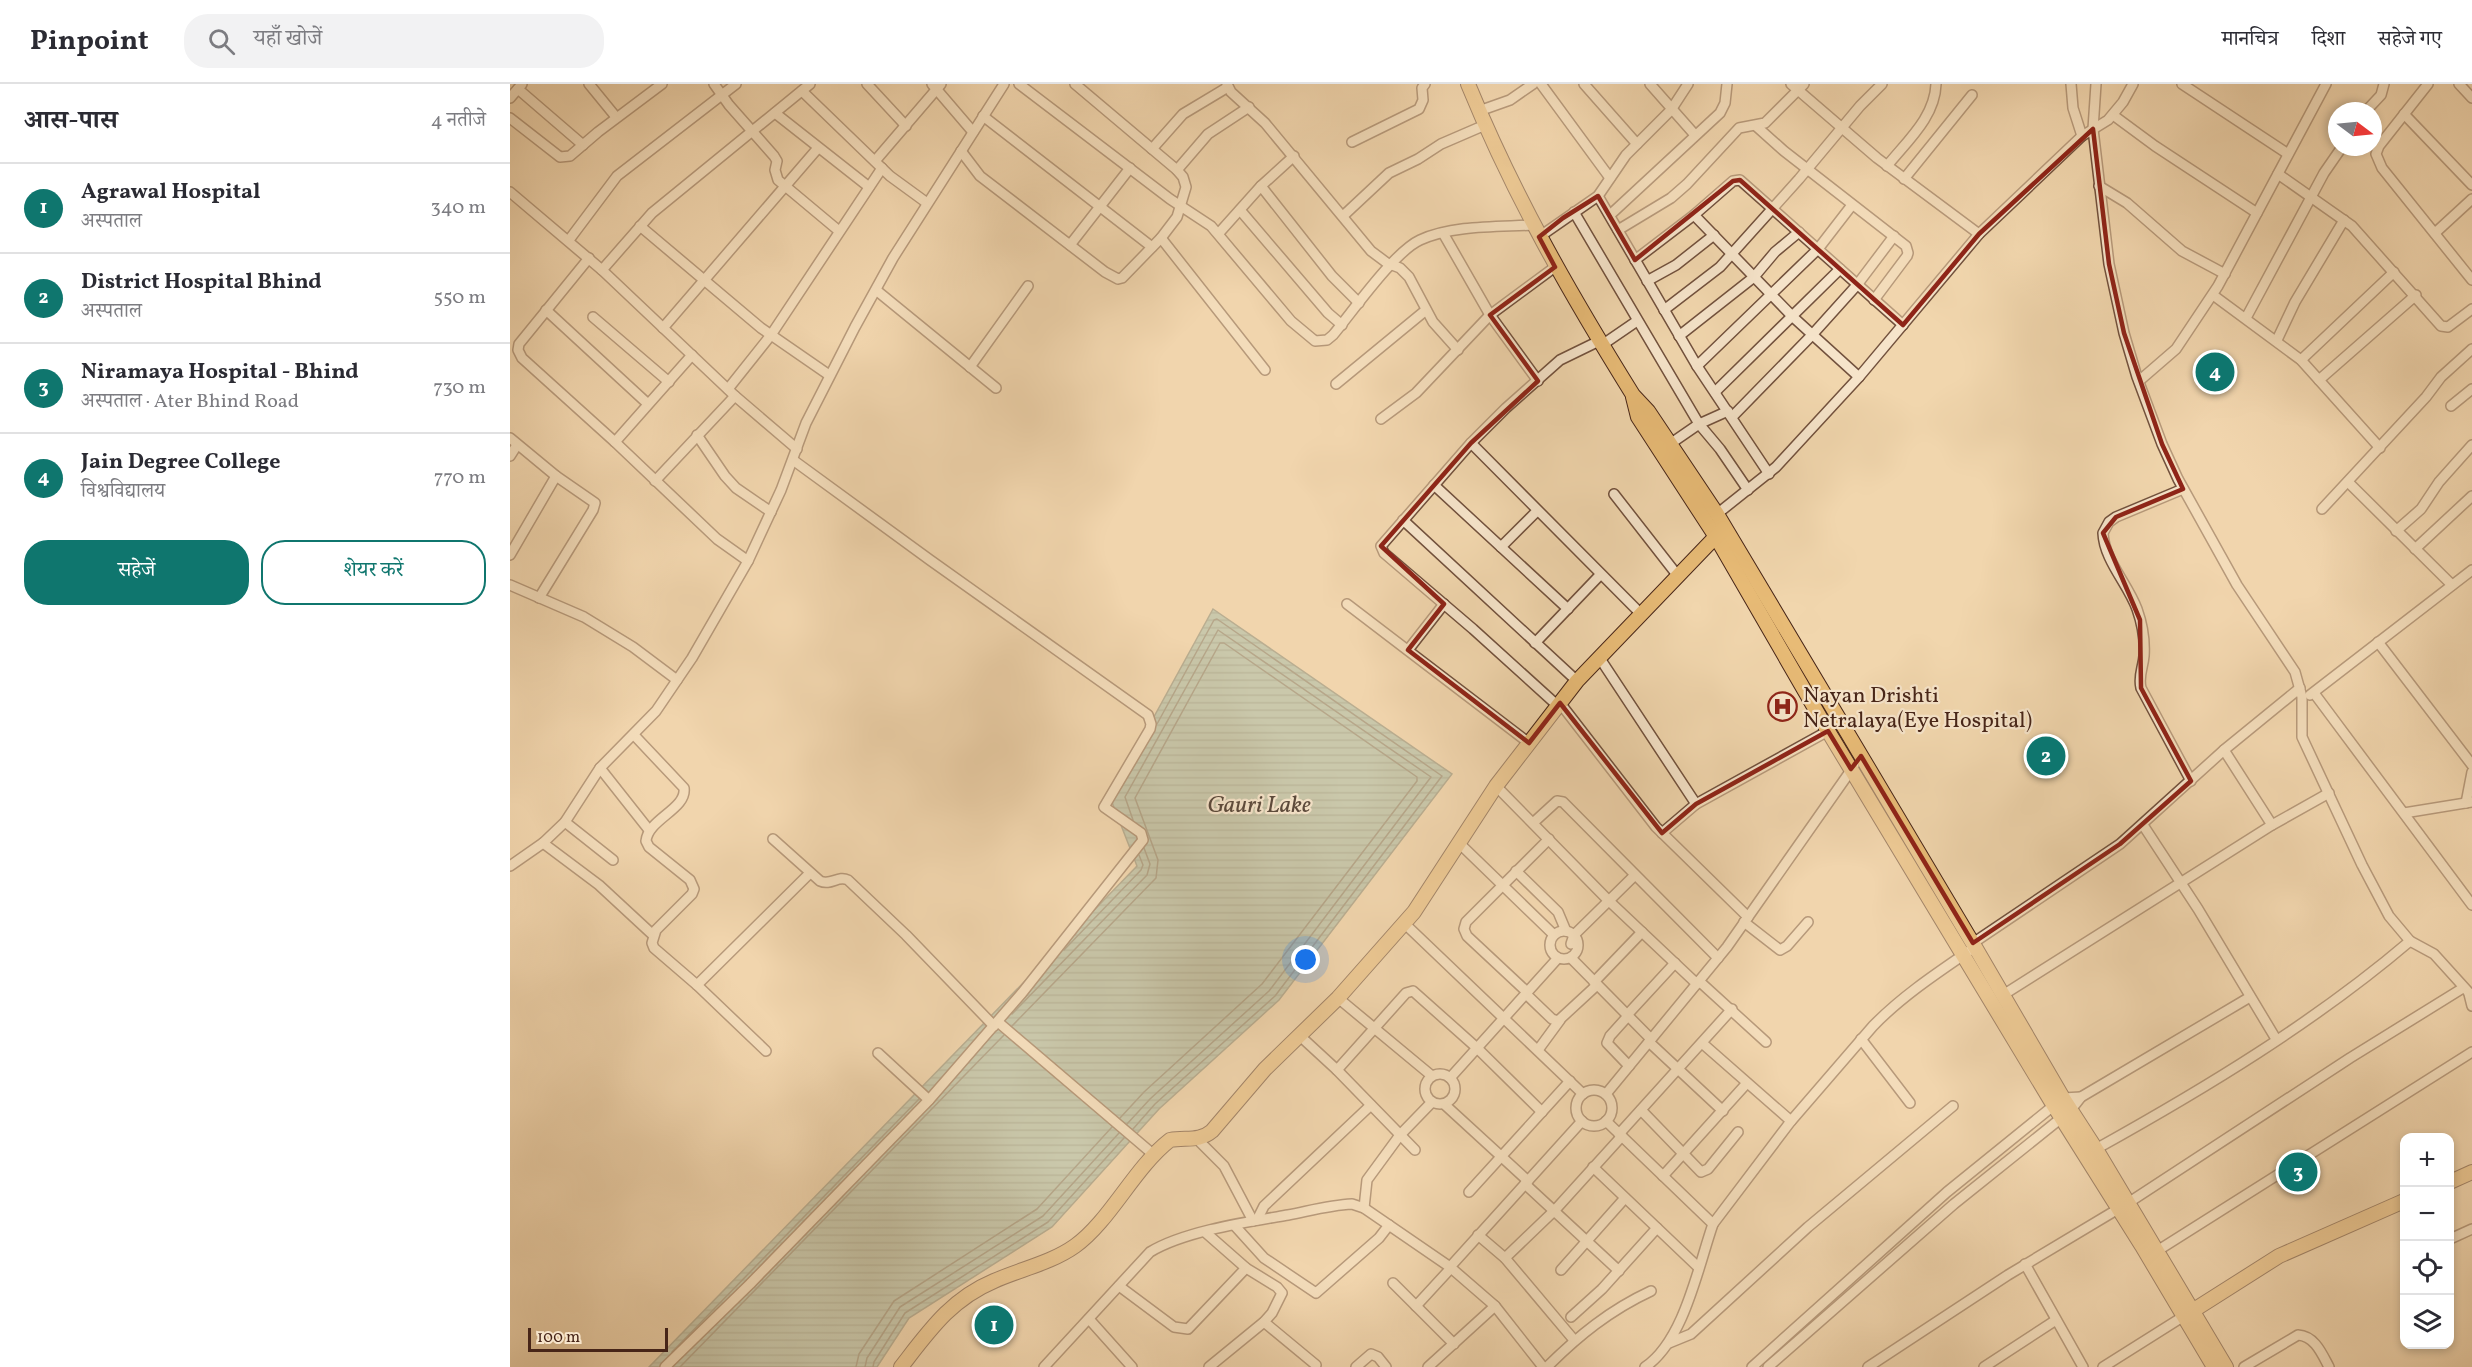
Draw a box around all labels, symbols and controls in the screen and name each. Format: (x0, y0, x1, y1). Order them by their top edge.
search box (184, 14, 604, 68)
text: Pinpoint (30, 22, 148, 61)
text: यहाँ खोजें (253, 24, 322, 55)
icon: search (205, 25, 238, 58)
text: मानचित्र (2222, 25, 2279, 54)
text: दिशा (2312, 25, 2345, 54)
text: सहेजे गए (2378, 25, 2442, 54)
north arrow (2328, 102, 2382, 156)
text: आस-पास (24, 103, 118, 139)
text: 4 नतीजे (431, 107, 486, 135)
text: Agrawal Hospital (81, 177, 260, 208)
text: 1 (39, 194, 48, 222)
text: 340 m (430, 194, 486, 222)
text: अस्पताल (81, 208, 142, 236)
text: District Hospital Bhind (81, 267, 322, 298)
text: 2 (38, 284, 49, 312)
text: 550 m (433, 284, 486, 312)
text: अस्पताल (81, 298, 142, 326)
pin: 4 (2196, 350, 2234, 394)
text: Niramaya Hospital - Bhind (81, 357, 359, 388)
text: 3 (38, 374, 49, 402)
text: 730 m (433, 374, 486, 402)
text: अस्पताल · Ater Bhind Road (81, 388, 299, 416)
text: Jain Degree College (81, 447, 281, 478)
text: 4 (37, 464, 50, 492)
text: 770 m (434, 464, 486, 492)
text: विश्वविद्यालय (81, 478, 165, 506)
button: सहेजें (24, 540, 249, 605)
button: शेयर करें (261, 540, 486, 605)
place label: Nayan Drishti Netralaya(Eye Hospital) (1803, 681, 2032, 737)
hospital icon: Nayan Drishti Netralaya(Eye Hospital) (1766, 691, 1798, 723)
pin: 2 (2026, 734, 2066, 778)
water label: Gauri Lake (1207, 789, 1311, 823)
your location (1291, 945, 1320, 974)
map controls (2400, 1133, 2454, 1349)
button: + (2400, 1133, 2454, 1187)
pin: 3 (2278, 1150, 2318, 1194)
button: − (2400, 1187, 2454, 1241)
button: locate (2400, 1241, 2454, 1295)
button: layers (2400, 1295, 2454, 1349)
pin: 1 (974, 1302, 1014, 1348)
scale bar (528, 1325, 668, 1352)
text: 100 m (537, 1327, 580, 1349)

